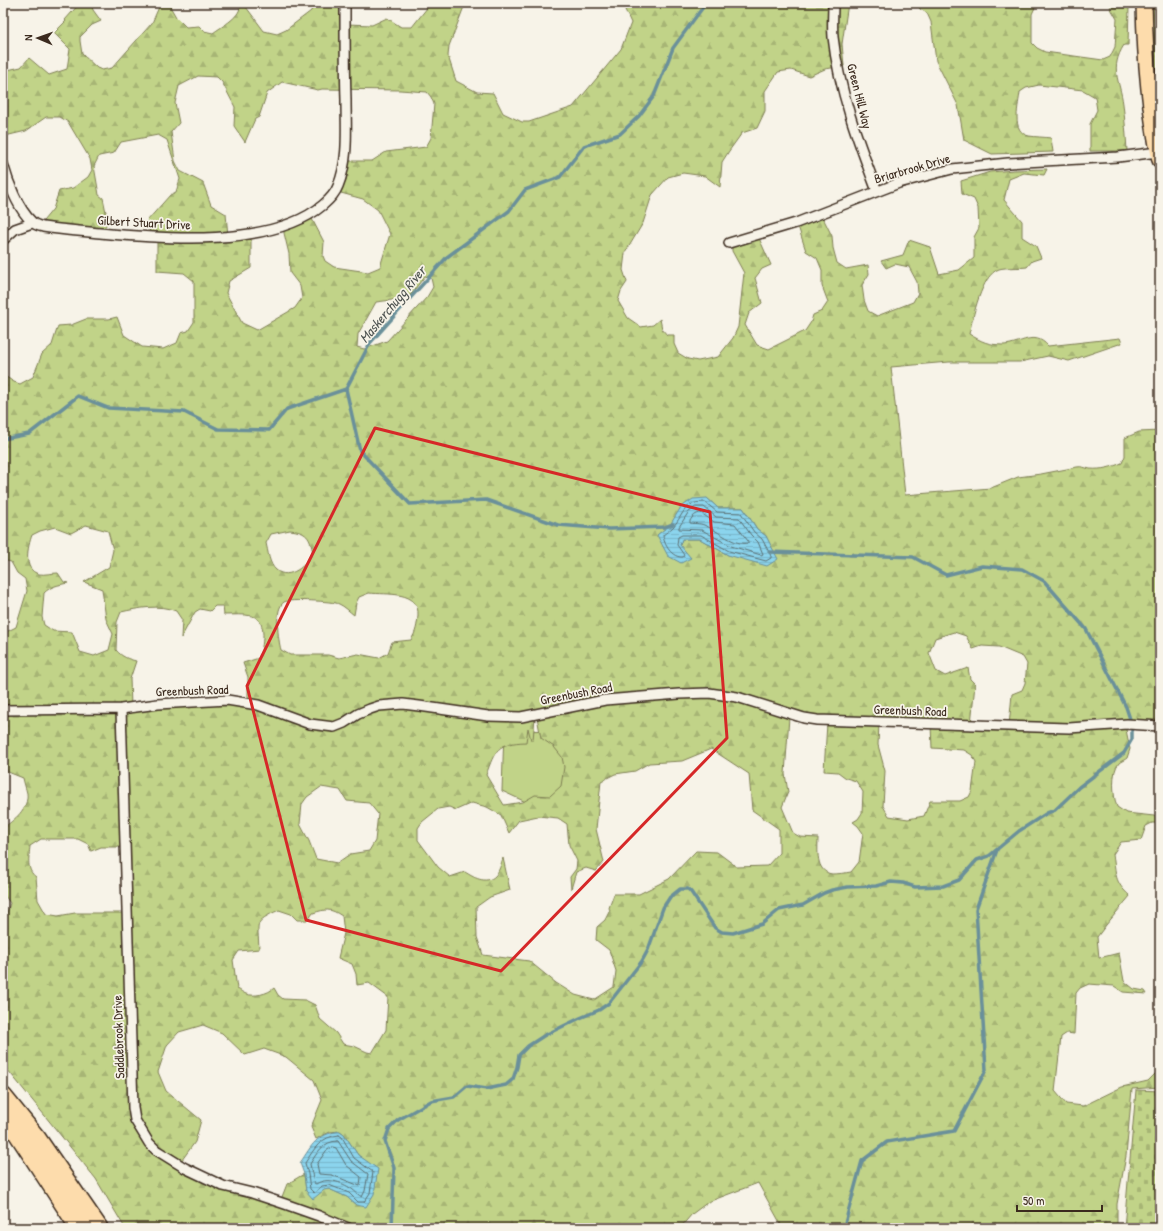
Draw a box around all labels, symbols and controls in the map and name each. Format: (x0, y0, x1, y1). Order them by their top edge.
north arrow (18, 18, 58, 58)
text: N (21, 34, 35, 41)
street label: Green Hill Way (843, 61, 877, 131)
street label: Briarbrook Drive (872, 149, 952, 187)
street label: Gilbert Stuart Drive (97, 211, 191, 233)
water label: Maskerchugg River (354, 260, 431, 347)
street label: Greenbush Road (539, 677, 613, 709)
street label: Greenbush Road (155, 680, 229, 700)
street label: Greenbush Road (873, 700, 947, 720)
street label: Saddlebrook Drive (108, 995, 128, 1079)
scale bar (1017, 1187, 1102, 1213)
text: 50 m (1023, 1192, 1044, 1209)

